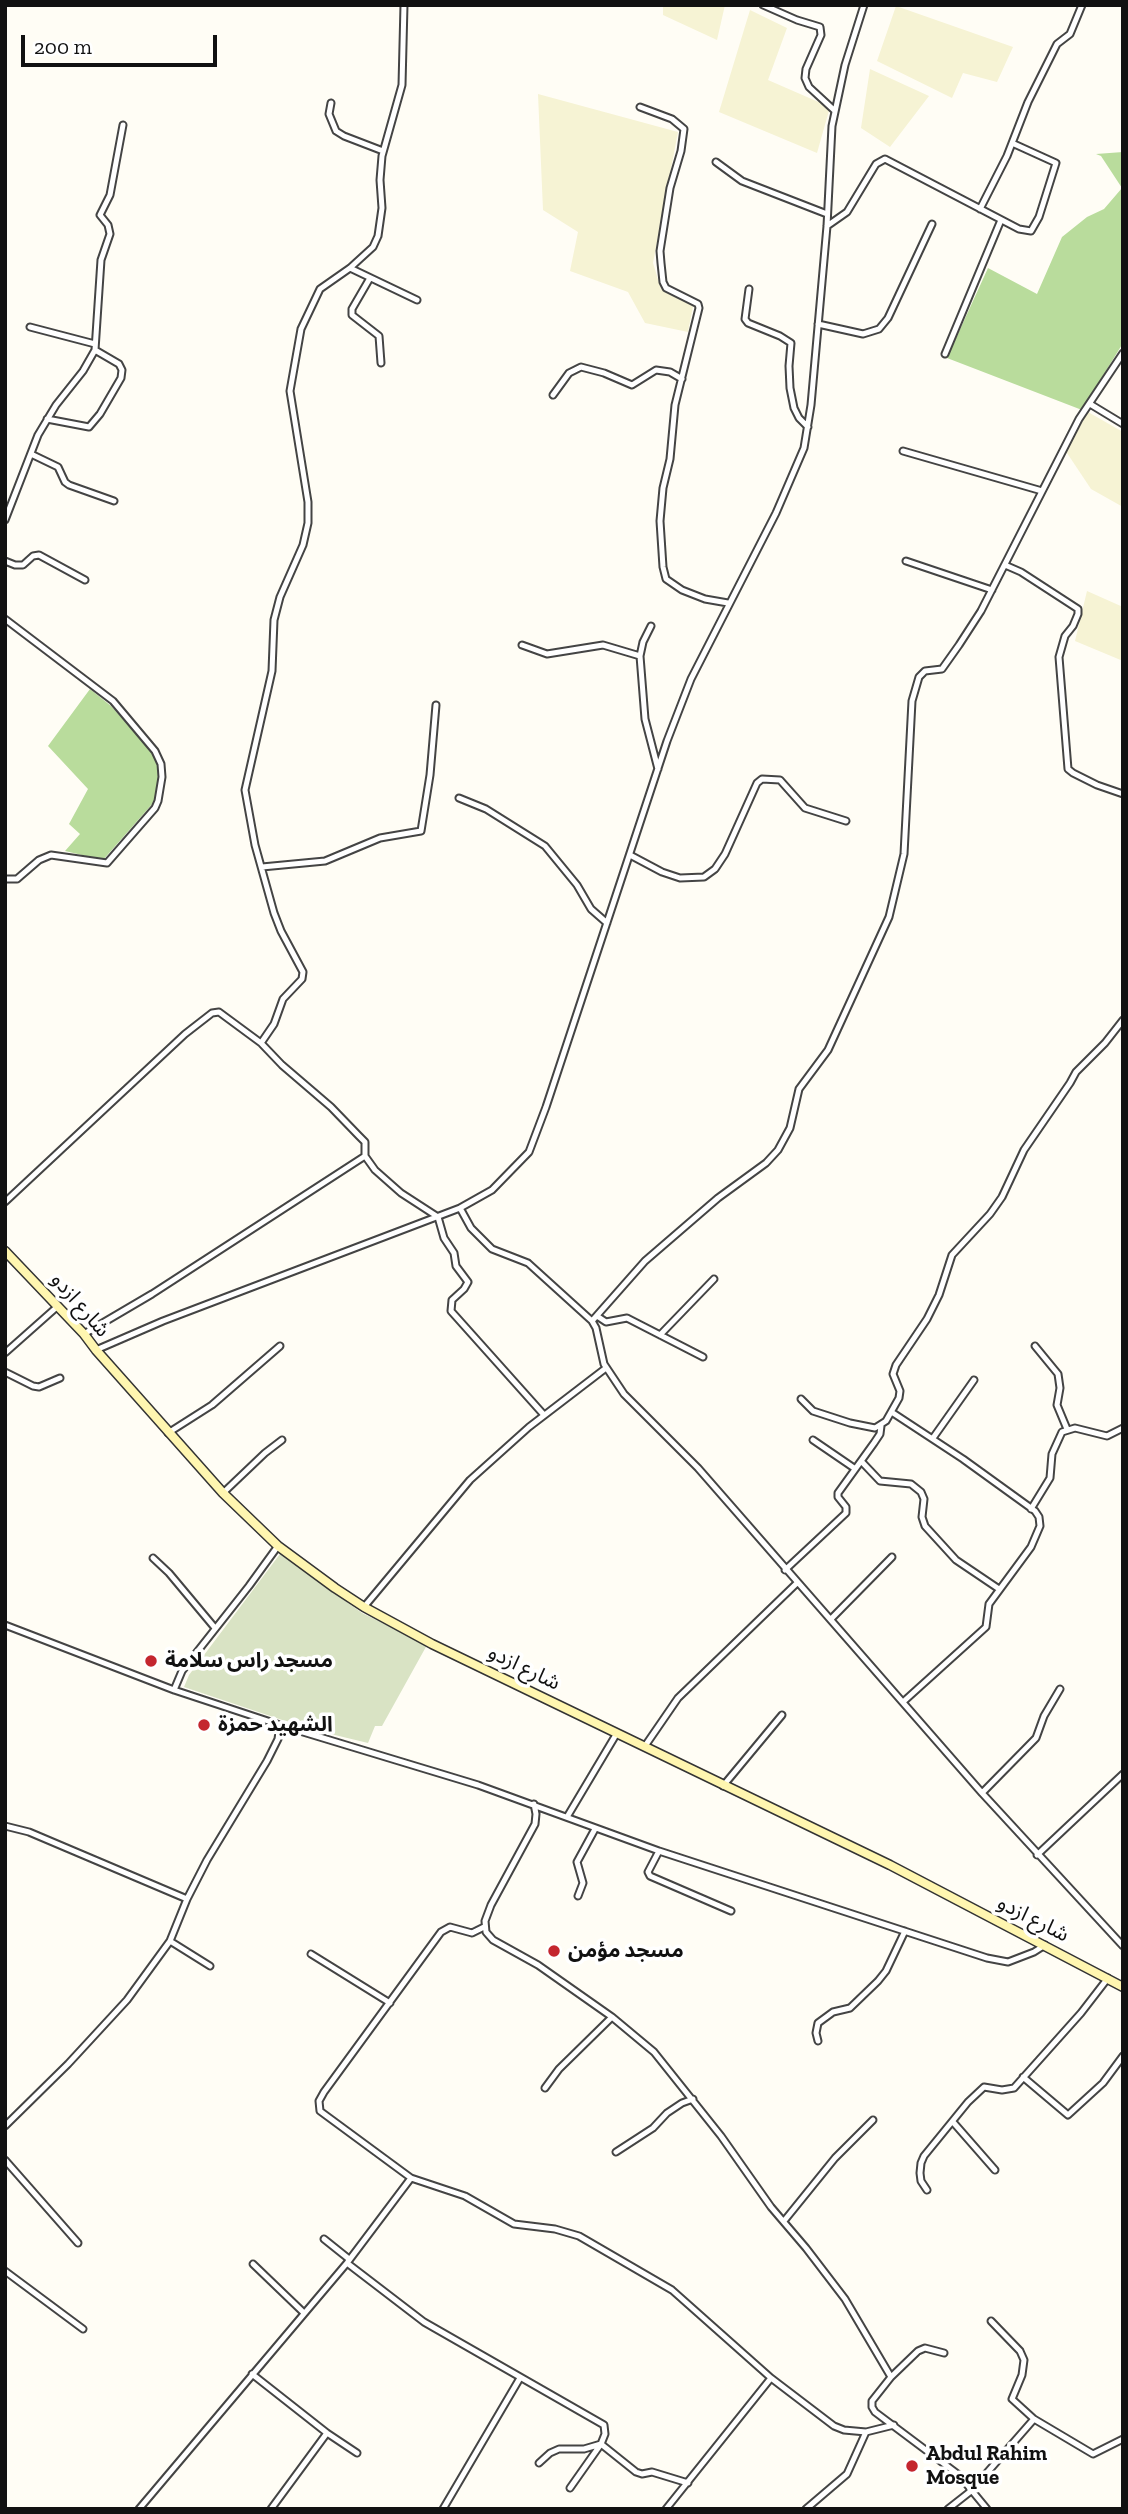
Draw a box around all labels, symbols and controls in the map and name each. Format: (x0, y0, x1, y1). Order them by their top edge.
scale bar (24, 21, 220, 65)
text: 200 m (34, 34, 92, 59)
street label: شارع ازدو (45, 1268, 115, 1342)
street label: شارع ازدو (484, 1640, 564, 1696)
place label: مسجد راس سلامة (165, 1648, 333, 1674)
marker: مسجد راس سلامة (143, 1653, 159, 1669)
place label: الشهيد حمزة (218, 1712, 333, 1738)
marker: الشهيد حمزة (196, 1717, 212, 1733)
street label: شارع ازدو (993, 1890, 1073, 1948)
place label: مسجد مؤمن (568, 1938, 684, 1964)
marker: مسجد مؤمن (546, 1943, 562, 1959)
place label: Abdul Rahim Mosque (926, 2441, 1047, 2491)
marker: Abdul Rahim Mosque (904, 2458, 920, 2474)

